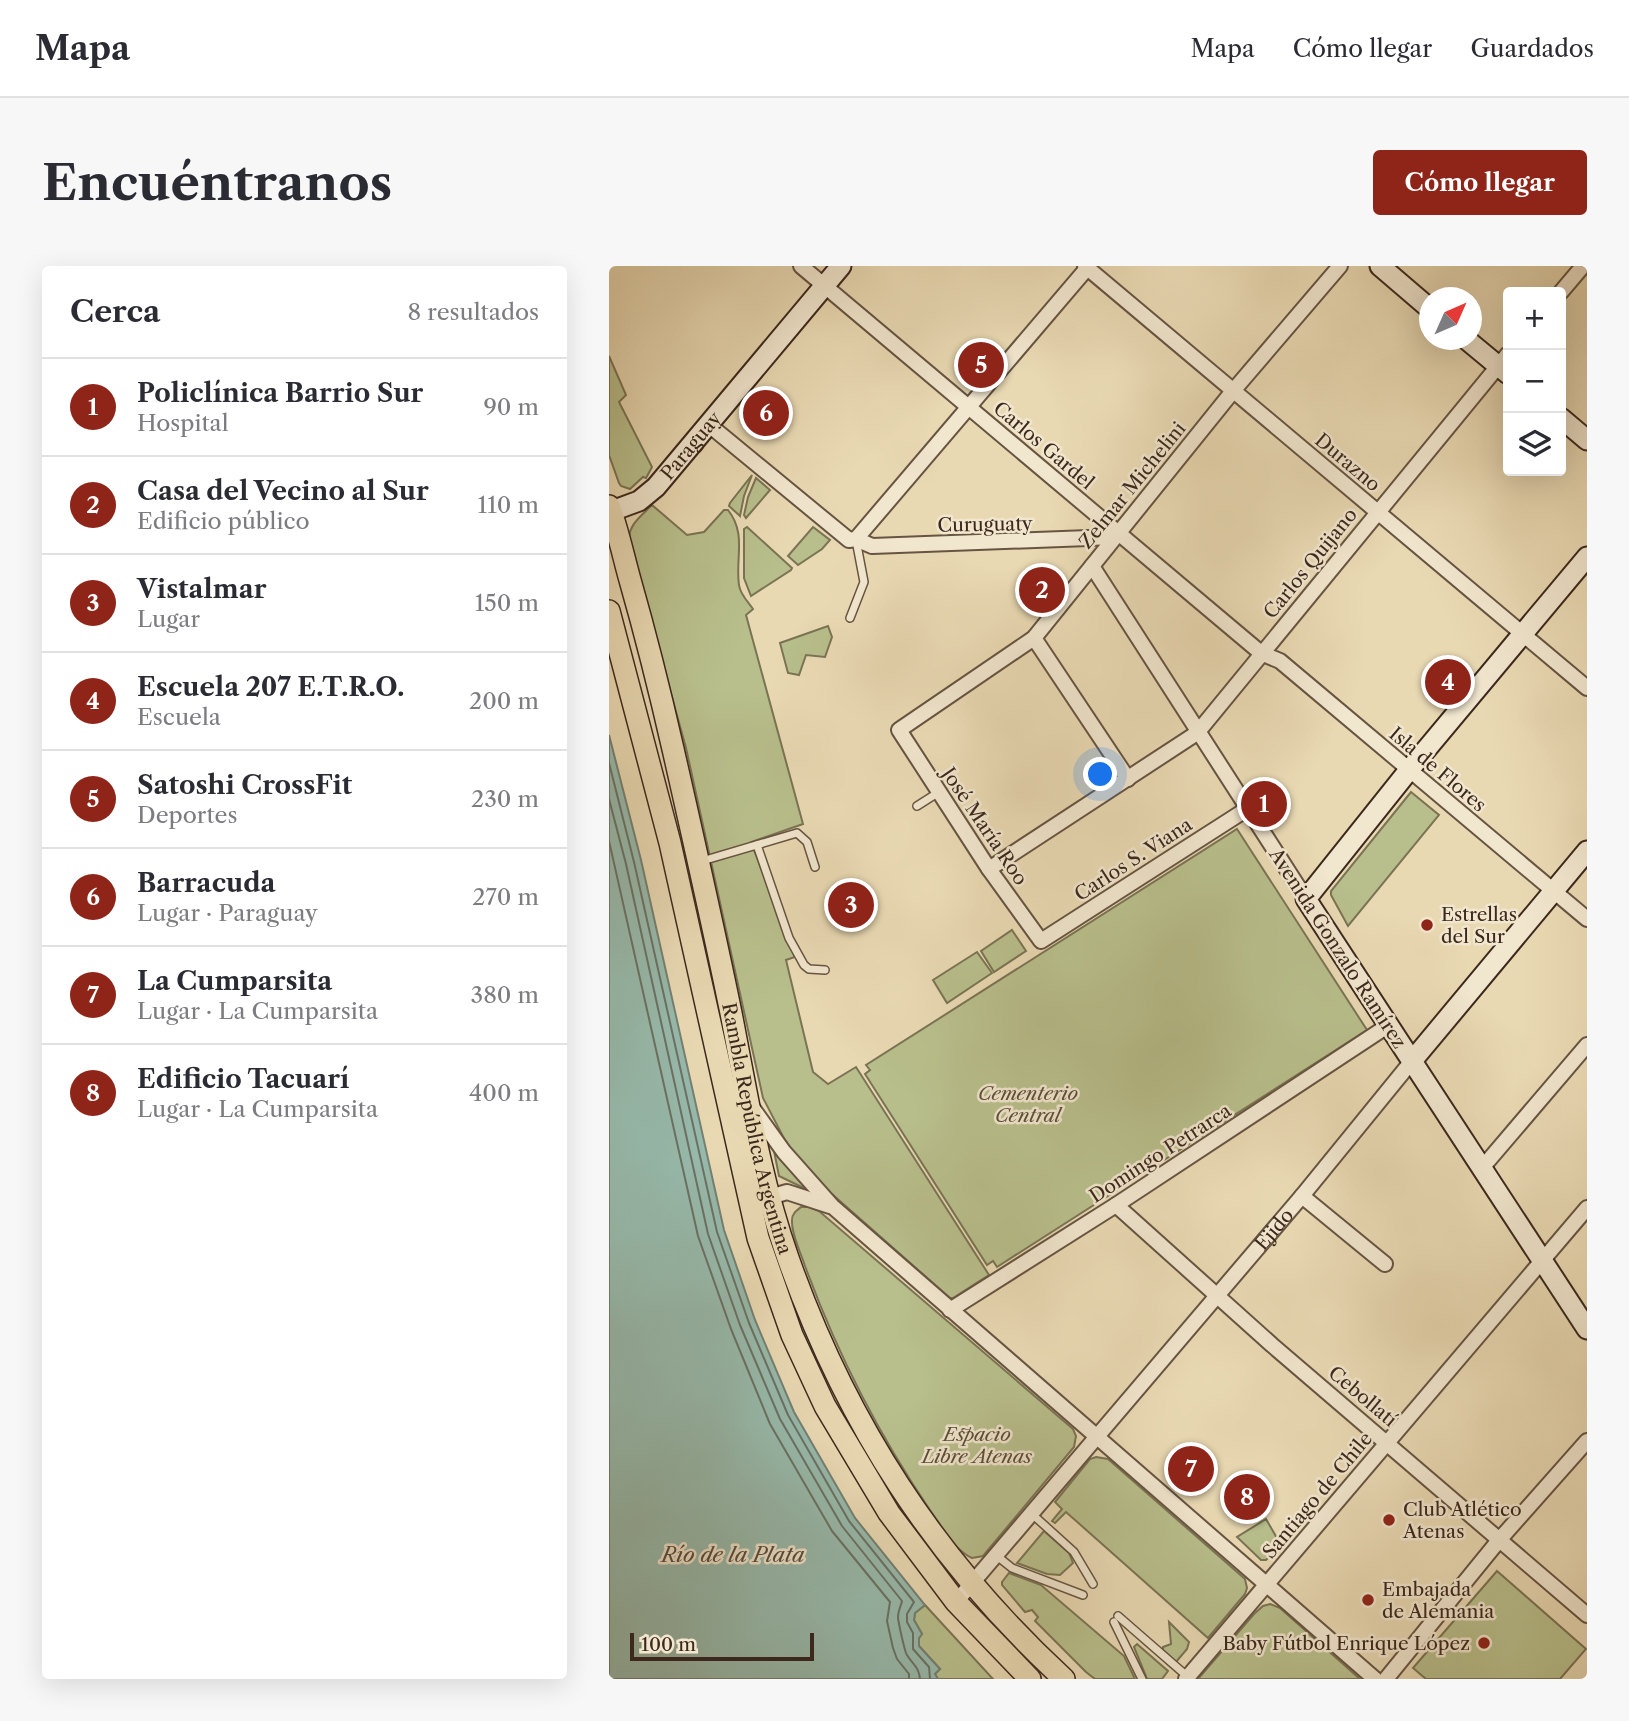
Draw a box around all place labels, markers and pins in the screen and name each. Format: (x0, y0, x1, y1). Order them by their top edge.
pin: 5 (958, 339, 1004, 391)
pin: 6 (743, 387, 789, 439)
pin: 2 (1019, 564, 1065, 616)
pin: 4 (1425, 656, 1471, 708)
pin: 1 (1241, 778, 1287, 830)
pin: 3 (828, 879, 874, 931)
place label: Estrellas del Sur (1441, 903, 1517, 948)
marker: Estrellas del Sur (1419, 917, 1435, 933)
pin: 7 (1168, 1443, 1214, 1495)
pin: 8 (1224, 1471, 1270, 1523)
place label: Club Atlético Atenas (1402, 1498, 1522, 1543)
marker: Club Atlético Atenas (1381, 1512, 1397, 1528)
place label: Embajada de Alemania (1382, 1578, 1494, 1623)
marker: Embajada de Alemania (1360, 1592, 1376, 1608)
place label: Baby Fútbol Enrique López (1222, 1632, 1470, 1655)
marker: Baby Fútbol Enrique López (1476, 1635, 1492, 1651)

